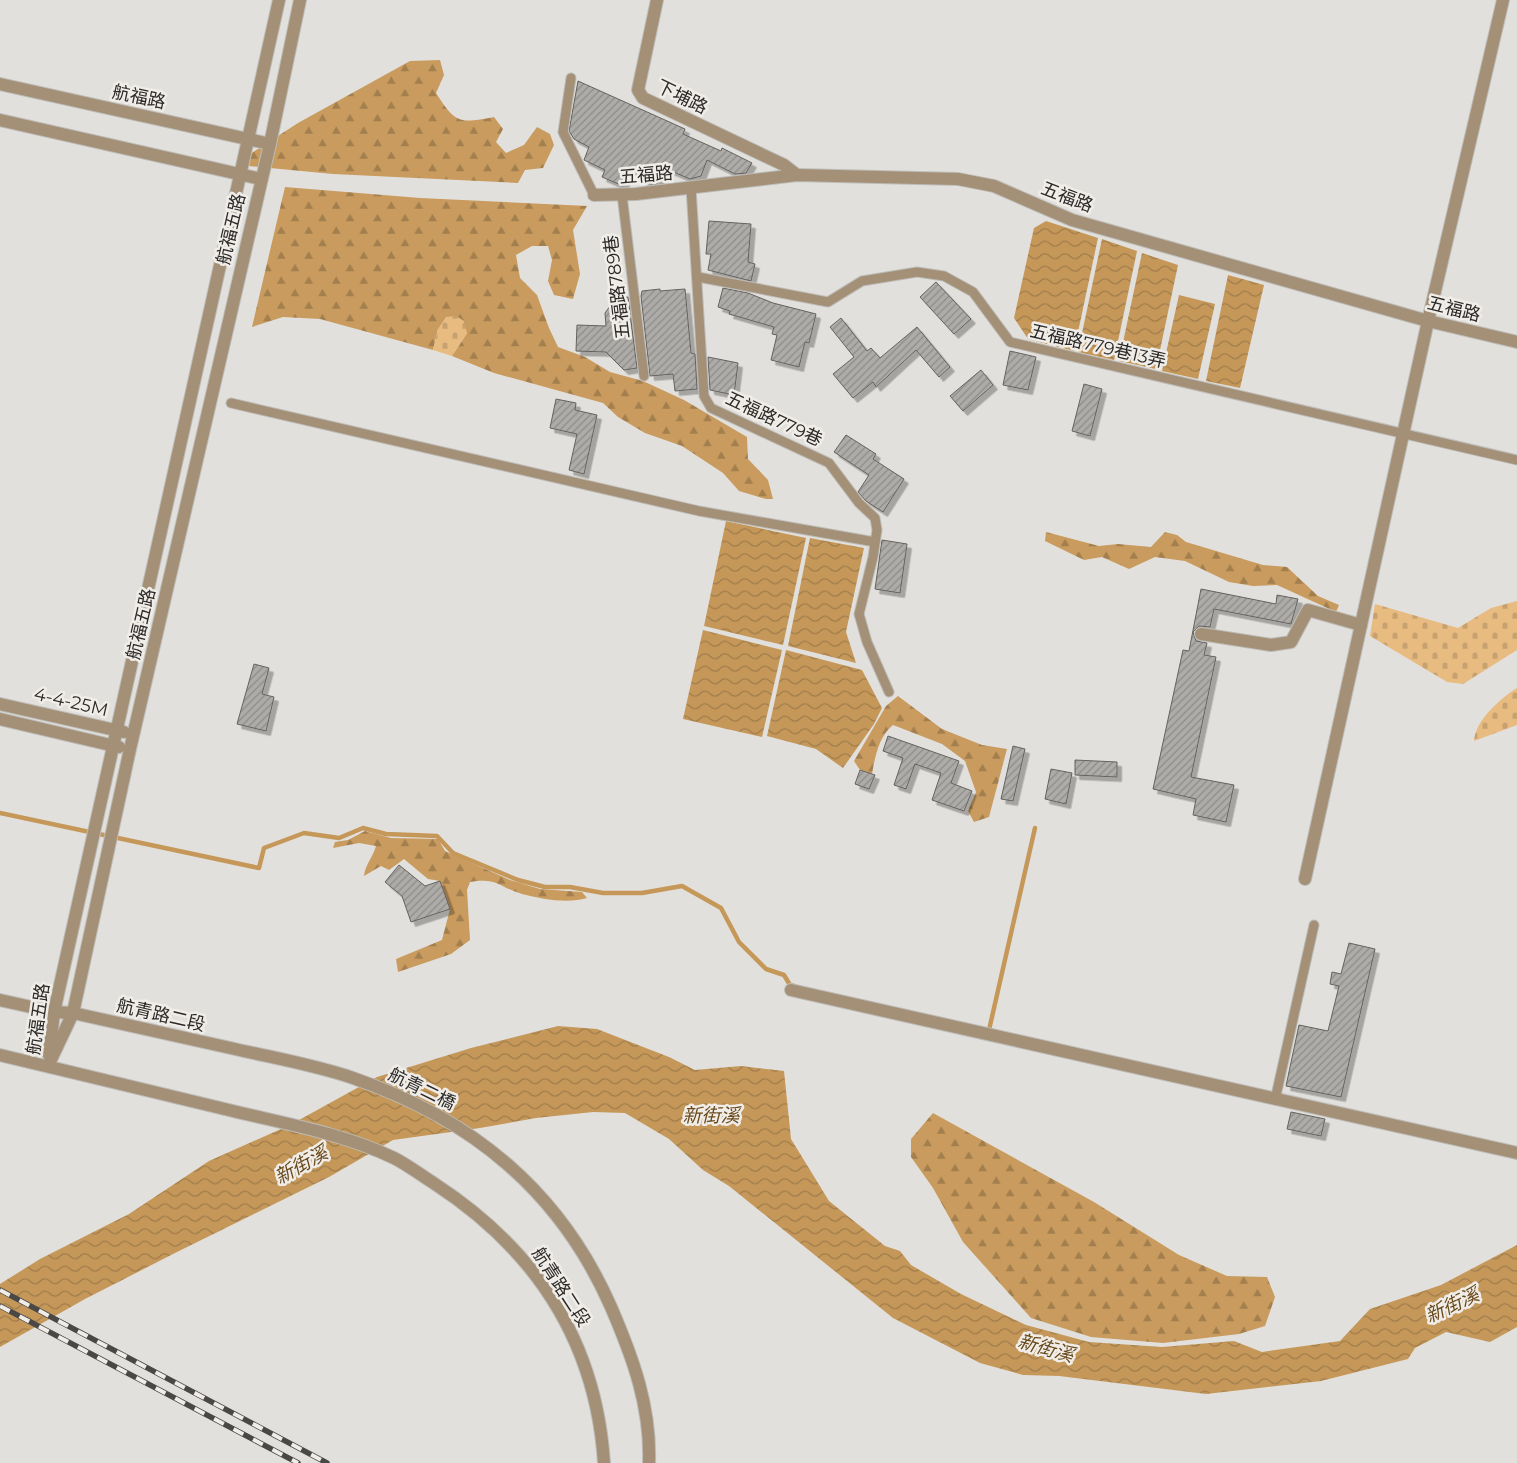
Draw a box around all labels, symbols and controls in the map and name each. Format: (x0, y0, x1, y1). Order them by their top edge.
street label: 下埔路 (653, 75, 711, 119)
street label: 航福路 (110, 81, 168, 113)
street label: 五福路 (618, 162, 674, 188)
street label: 五福路 (1038, 177, 1096, 217)
street label: 航福五路 (212, 191, 250, 267)
street label: 五福路789巷 (600, 234, 634, 340)
street label: 五福路 (1425, 292, 1483, 326)
street label: 五福路779巷13弄 (1028, 320, 1168, 372)
street label: 五福路779巷 (722, 387, 826, 451)
street label: 航福五路 (122, 586, 160, 662)
street label: 4-4-25M (32, 683, 110, 721)
street label: 航福五路 (22, 982, 54, 1056)
street label: 航青路二段 (115, 994, 207, 1036)
street label: 航青二橋 (385, 1063, 459, 1115)
water label: 新街溪 (682, 1104, 742, 1127)
water label: 新街溪 (270, 1140, 334, 1189)
street label: 航青路二段 (527, 1243, 595, 1331)
water label: 新街溪 (1421, 1281, 1485, 1327)
water label: 新街溪 (1015, 1329, 1079, 1368)

